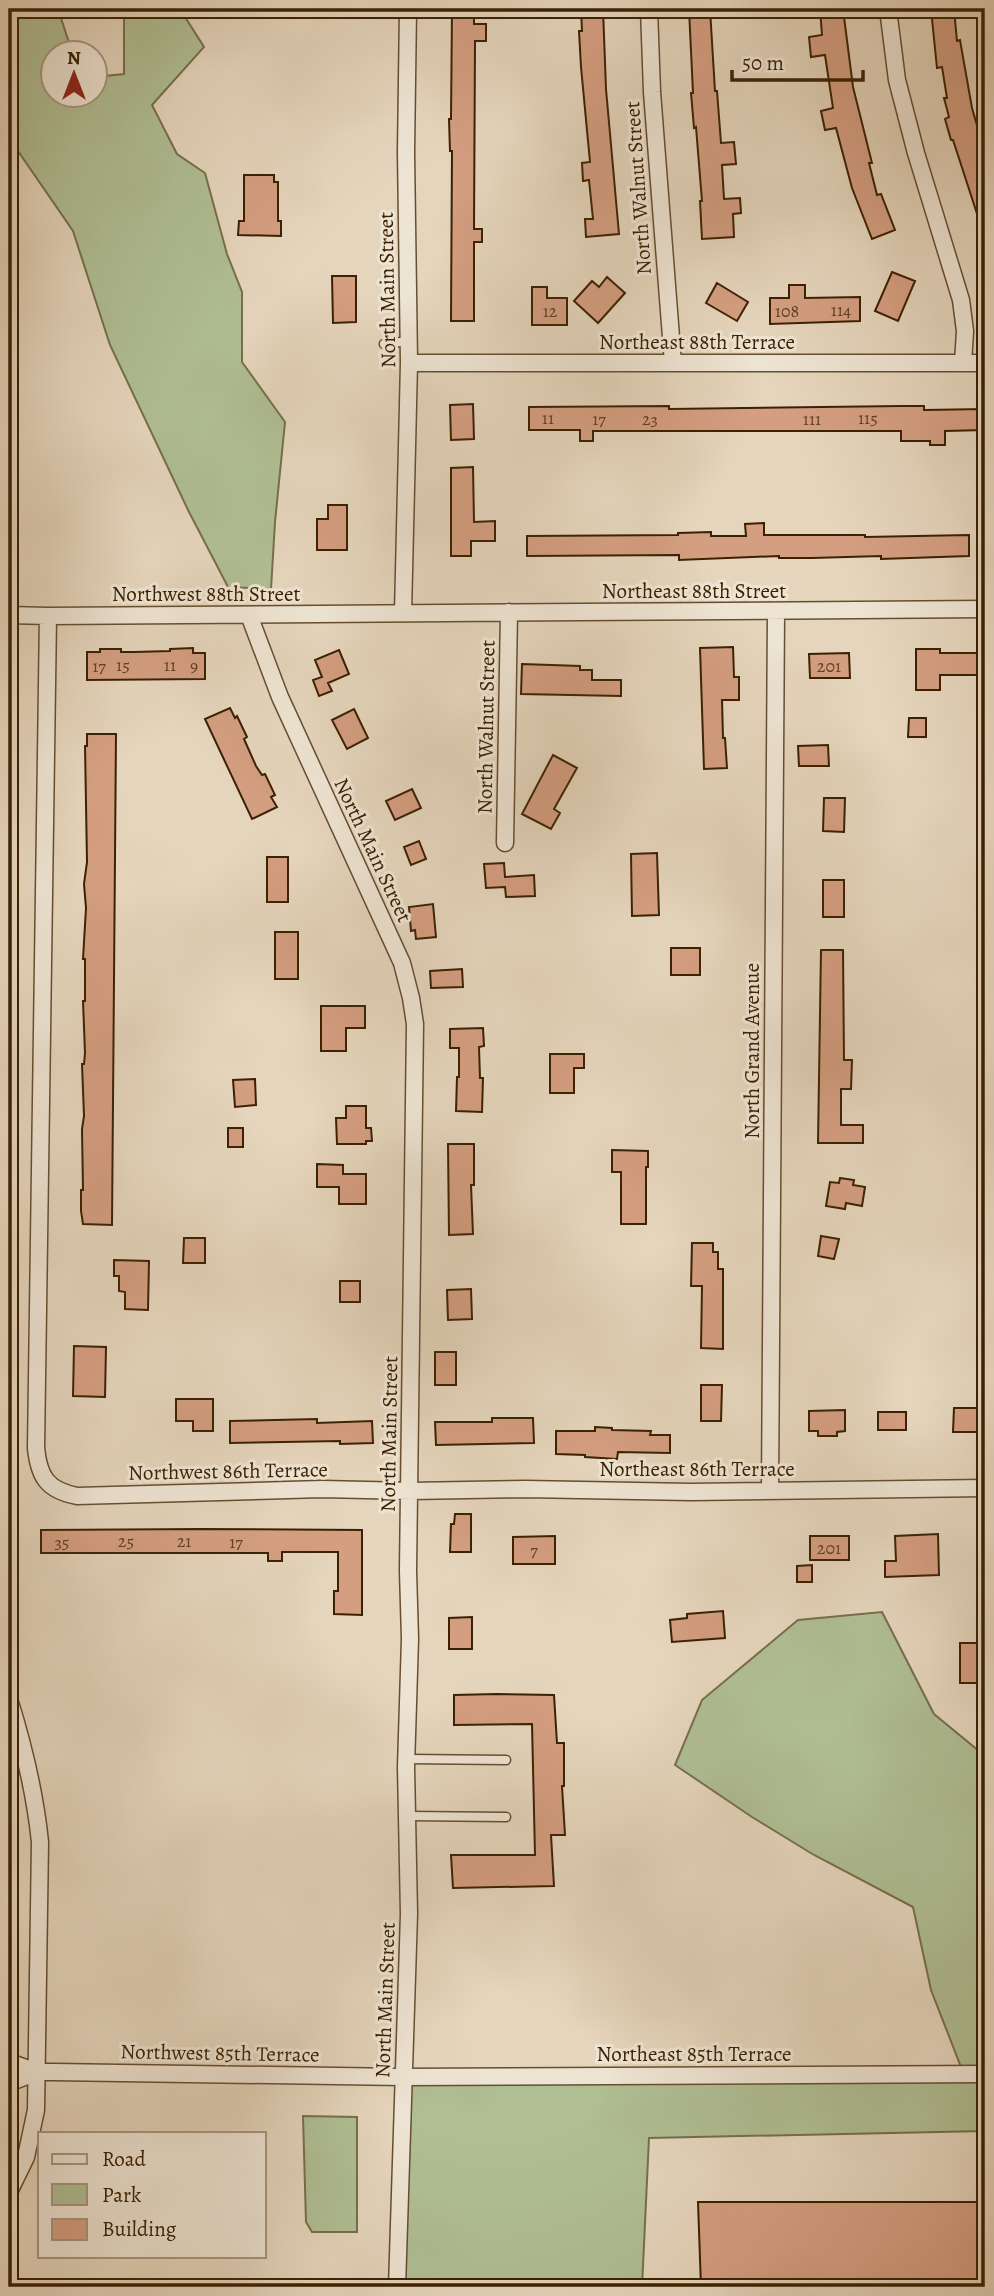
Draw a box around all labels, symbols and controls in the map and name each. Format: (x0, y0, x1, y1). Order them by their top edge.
north arrow (38, 38, 108, 108)
scale bar (732, 38, 863, 82)
text: N (67, 45, 81, 71)
text: 50 m (742, 49, 784, 77)
street label: North Walnut Street (618, 100, 658, 276)
street label: North Main Street (372, 212, 402, 368)
house number: 114 (831, 298, 851, 322)
house number: 12 (543, 299, 558, 323)
house number: 108 (775, 299, 799, 323)
street label: Northeast 88th Terrace (599, 328, 795, 356)
house number: 11 (542, 406, 554, 430)
house number: 115 (858, 406, 878, 430)
house number: 17 (592, 407, 606, 431)
house number: 23 (642, 407, 658, 431)
house number: 111 (803, 407, 821, 431)
street label: Northeast 88th Street (602, 577, 786, 605)
street label: Northwest 88th Street (112, 580, 300, 608)
street label: North Walnut Street (470, 640, 502, 814)
house number: 15 (116, 653, 130, 677)
house number: 11 (164, 653, 176, 677)
house number: 17 (92, 654, 106, 678)
house number: 9 (190, 654, 198, 678)
house number: 201 (817, 654, 841, 678)
street label: North Main Street (327, 773, 419, 927)
street label: North Grand Avenue (738, 963, 766, 1139)
street label: North Main Street (374, 1356, 404, 1512)
street label: Northwest 86th Terrace (128, 1455, 328, 1487)
street label: Northeast 86th Terrace (599, 1455, 795, 1483)
house number: 25 (118, 1529, 134, 1553)
house number: 21 (177, 1529, 191, 1553)
house number: 35 (54, 1530, 70, 1554)
house number: 17 (229, 1530, 243, 1554)
house number: 201 (817, 1536, 841, 1560)
house number: 7 (530, 1538, 538, 1562)
street label: North Main Street (368, 1921, 402, 2078)
street label: Northwest 85th Terrace (120, 2037, 320, 2069)
street label: Northeast 85th Terrace (597, 2040, 791, 2068)
legend (38, 2132, 266, 2258)
text: Road (102, 2145, 146, 2173)
text: Park (102, 2181, 142, 2209)
text: Building (102, 2215, 177, 2243)

